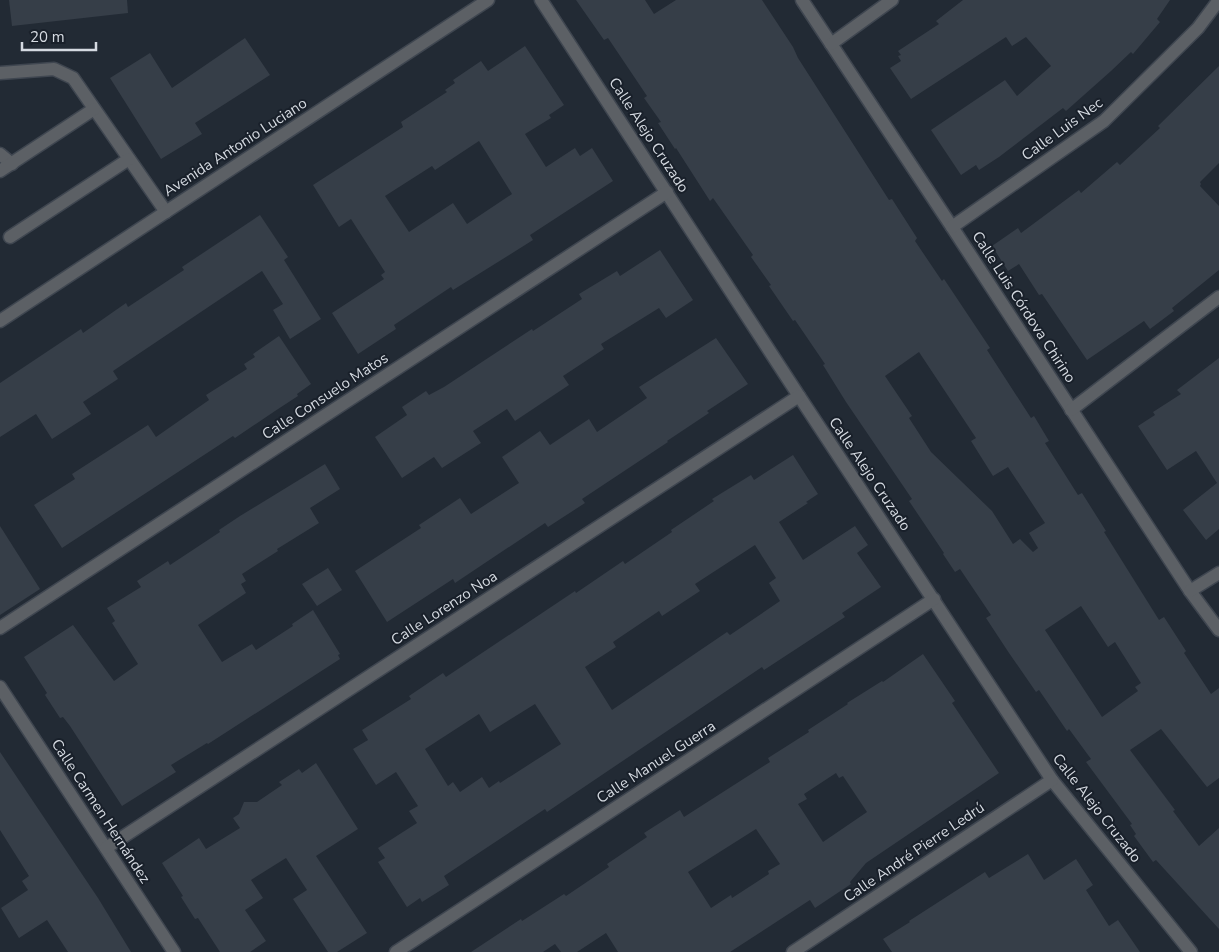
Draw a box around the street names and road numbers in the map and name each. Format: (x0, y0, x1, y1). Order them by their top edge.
street label: Calle Alejo Cruzado (604, 74, 694, 196)
street label: Avenida Antonio Luciano (159, 93, 311, 201)
street label: Calle Luis Nec (1018, 93, 1107, 165)
street label: Calle Luis Córdova Chirino (967, 227, 1081, 387)
street label: Calle Consuelo Matos (258, 348, 392, 444)
street label: Calle Alejo Cruzado (824, 413, 916, 535)
street label: Calle Lorenzo Noa (387, 566, 501, 650)
street label: Calle Manuel Guerra (593, 716, 719, 808)
street label: Calle Carmen Hernández (47, 735, 155, 887)
street label: Calle Alejo Cruzado (1048, 749, 1146, 867)
street label: Calle André Pierre Ledrú (840, 797, 988, 907)

